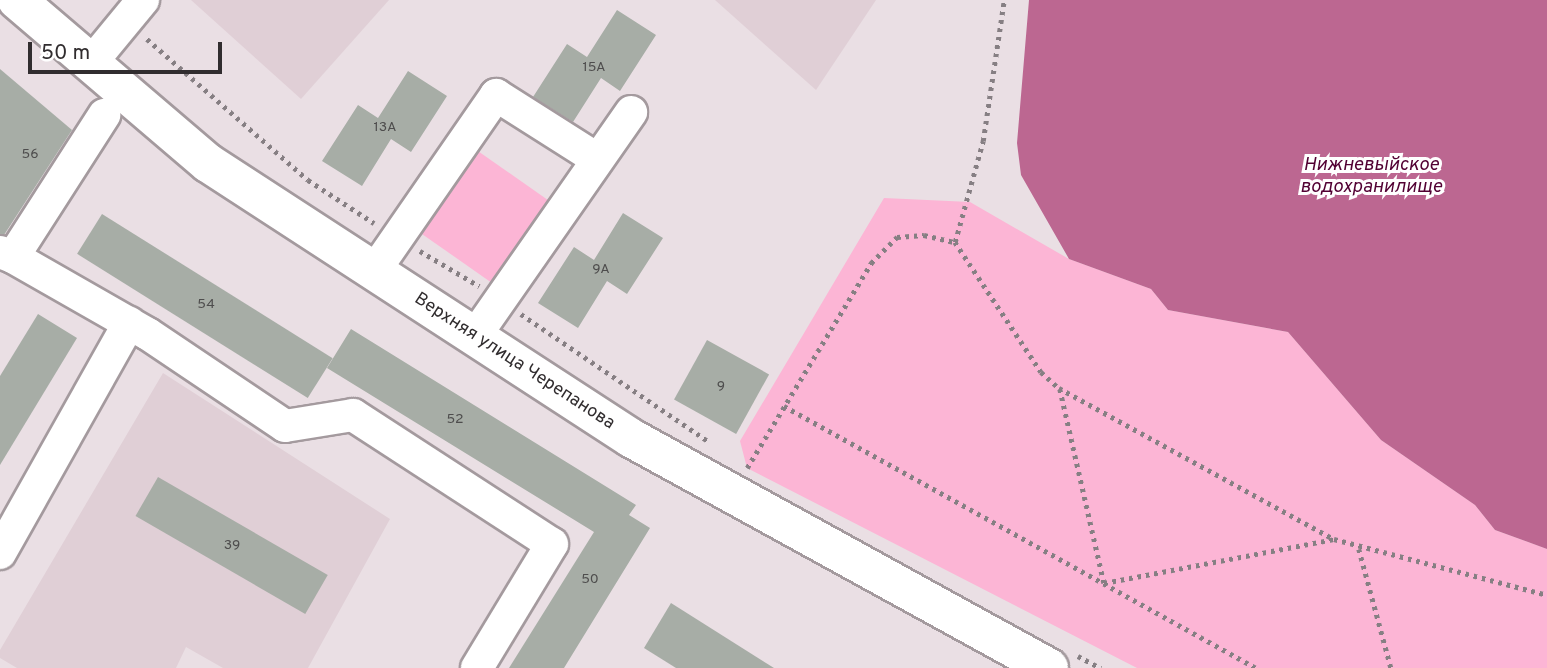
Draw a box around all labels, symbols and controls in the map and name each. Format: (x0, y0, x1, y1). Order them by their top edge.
scale bar (32, 28, 226, 72)
text: 50 m (41, 40, 90, 67)
house number: 15А (582, 60, 606, 76)
house number: 13А (373, 120, 397, 136)
house number: 56 (21, 147, 39, 163)
water label: Нижневыйское водохранилище (1300, 155, 1442, 199)
house number: 9А (592, 262, 610, 278)
street label: Верхняя улица Черепанова (410, 289, 618, 435)
house number: 54 (197, 297, 215, 313)
house number: 9 (717, 379, 725, 395)
house number: 52 (446, 412, 464, 428)
house number: 39 (224, 538, 240, 554)
house number: 50 (581, 572, 599, 588)

